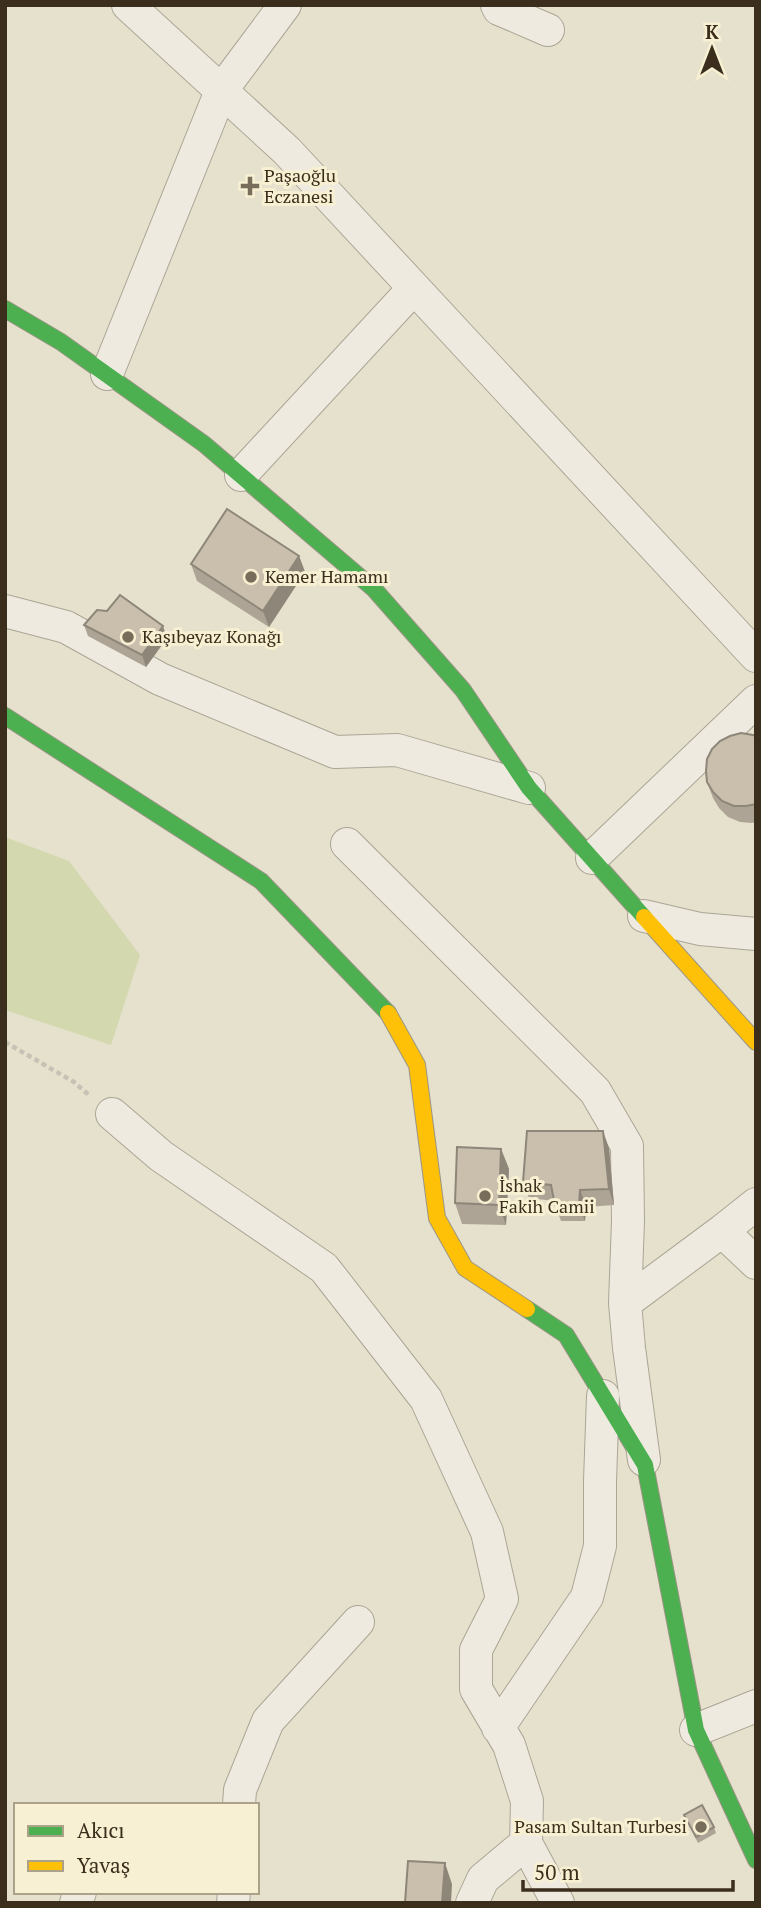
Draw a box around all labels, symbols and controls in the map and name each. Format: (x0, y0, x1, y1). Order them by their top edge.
north arrow (677, 14, 747, 84)
text: K (705, 19, 719, 44)
place label: Paşaoğlu Eczanesi (264, 163, 336, 208)
marker: Paşaoğlu Eczanesi (242, 178, 258, 194)
place label: Kemer Hamamı (265, 564, 388, 588)
marker: Kemer Hamamı (243, 569, 259, 585)
place label: Kaşıbeyaz Konağı (142, 624, 282, 648)
marker: Kaşıbeyaz Konağı (120, 629, 136, 645)
place label: İshak Fakih Camii (499, 1173, 595, 1218)
marker: İshak Fakih Camii (477, 1188, 493, 1204)
legend (14, 1803, 259, 1894)
place label: Pasam Sultan Turbesi (514, 1814, 687, 1838)
text: Akıcı (77, 1816, 125, 1844)
marker: Pasam Sultan Turbesi (693, 1819, 709, 1835)
scale bar (523, 1848, 733, 1892)
text: Yavaş (77, 1851, 130, 1879)
text: 50 m (534, 1858, 580, 1886)

